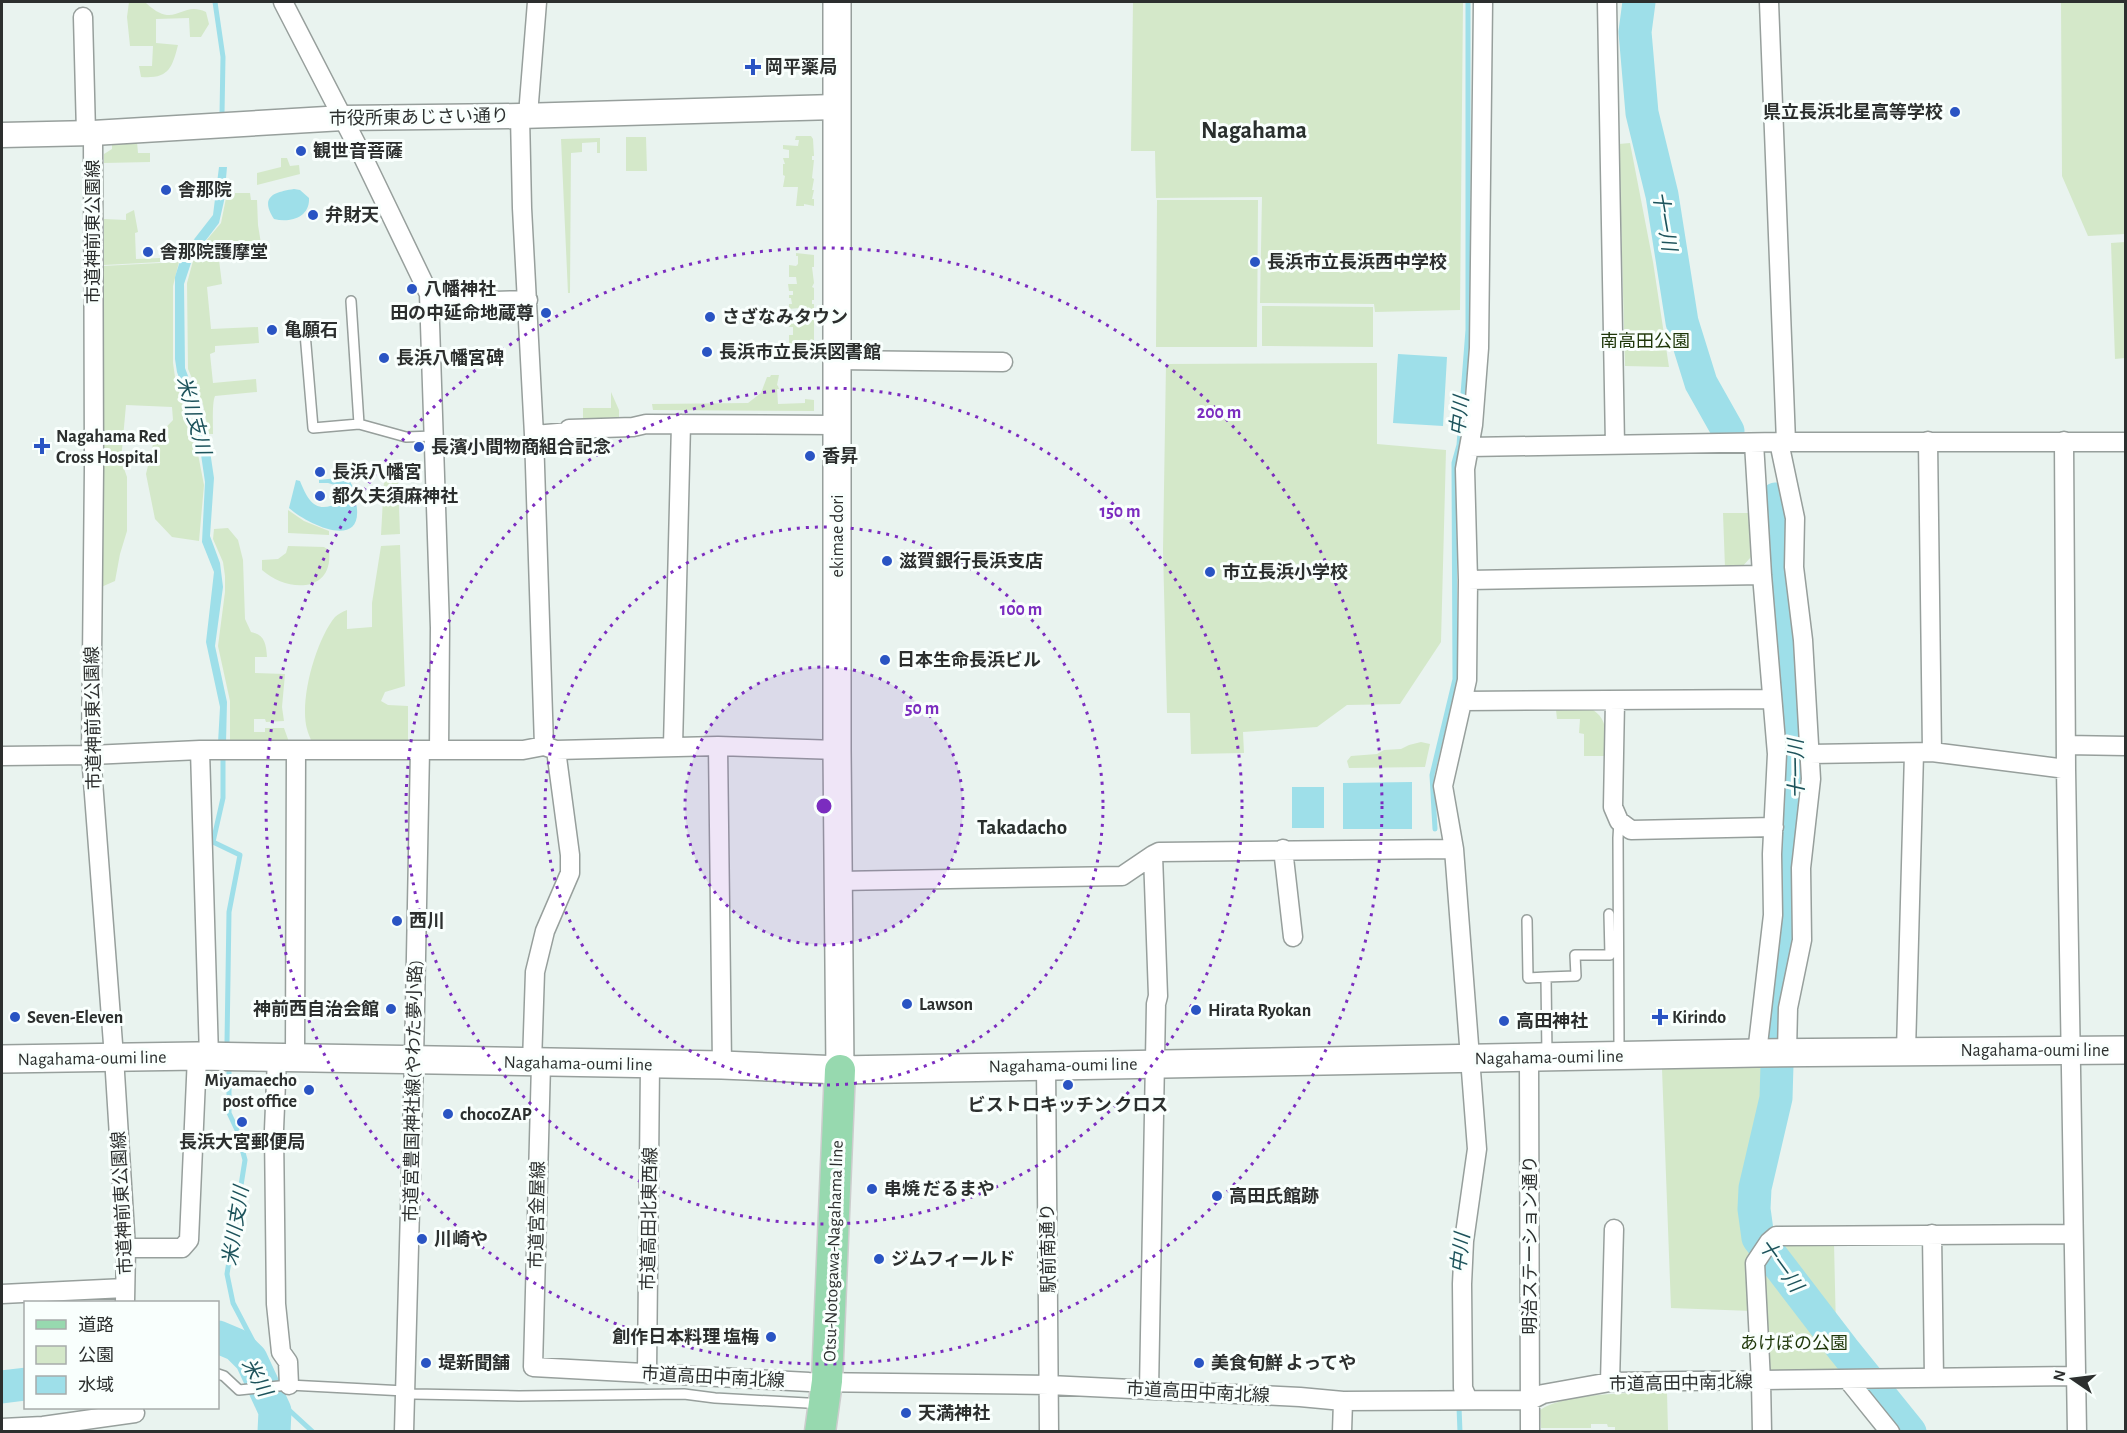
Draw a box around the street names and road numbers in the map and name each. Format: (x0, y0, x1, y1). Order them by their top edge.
street label: 市役所東あじさい通り (329, 106, 509, 129)
street label: 市道神前東公園線 (83, 160, 103, 304)
street label: ekimae dori (829, 495, 847, 577)
street label: 市道神前東公園線 (82, 646, 104, 790)
street label: 市道宮豊国神社線(やわた夢小路) (401, 959, 425, 1223)
street label: Nagahama-oumi line (1961, 1042, 2109, 1060)
street label: Nagahama-oumi line (1474, 1048, 1624, 1068)
street label: Nagahama-oumi line (17, 1049, 167, 1069)
street label: Nagahama-oumi line (503, 1054, 653, 1074)
street label: Nagahama-oumi line (988, 1056, 1138, 1076)
street label: 市道神前東公園線 (108, 1131, 136, 1275)
street label: Otsu-Notogawa-Nagahama line (821, 1140, 847, 1362)
street label: 市道高田北東西線 (638, 1147, 660, 1291)
street label: 明治ステーション通り (1520, 1155, 1540, 1335)
street label: 市道宮金屋線 (526, 1161, 548, 1269)
street label: 駅前南通り (1037, 1203, 1059, 1293)
street label: 市道高田中南北線 (641, 1363, 785, 1391)
street label: 市道高田中南北線 (1609, 1372, 1753, 1394)
street label: 市道高田中南北線 (1126, 1378, 1270, 1406)

